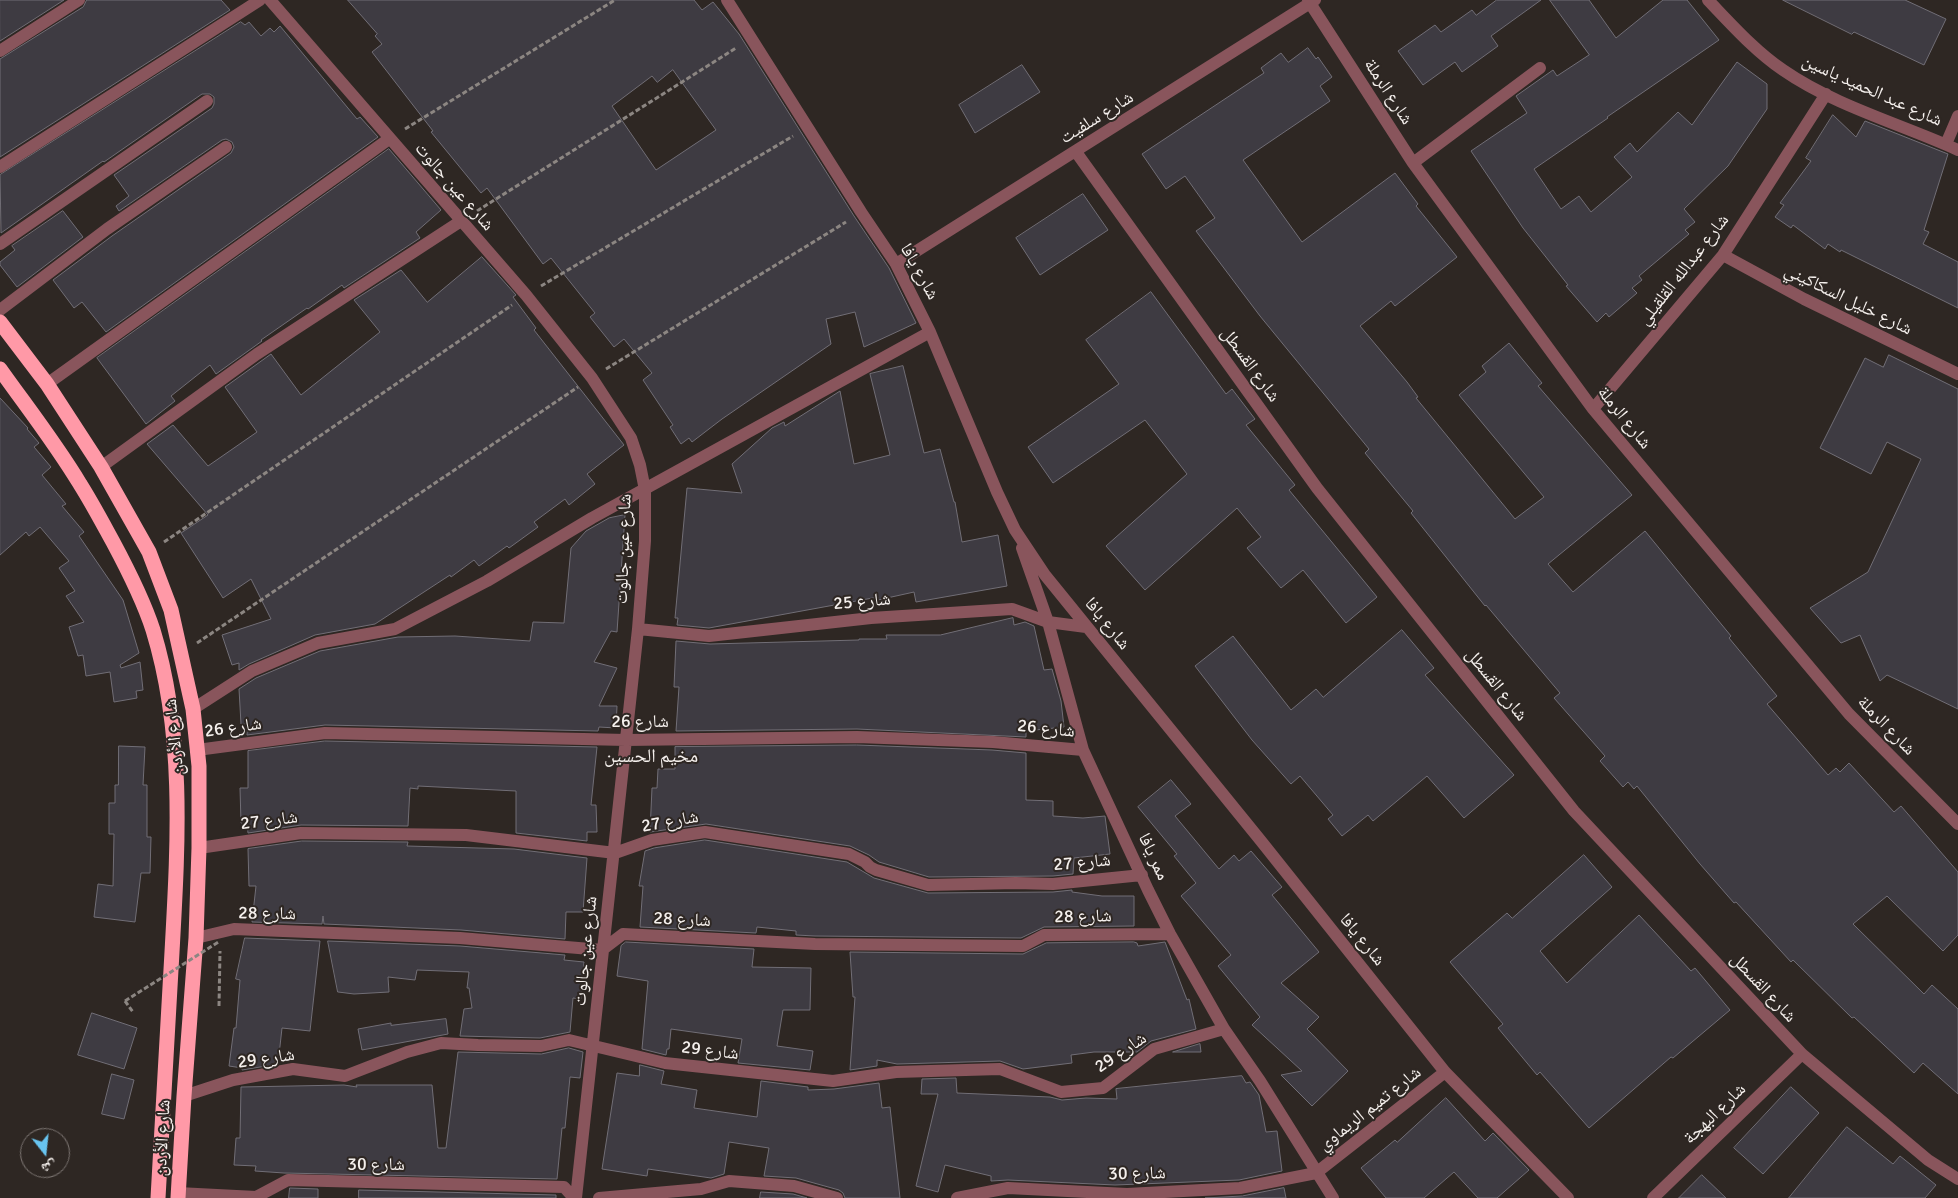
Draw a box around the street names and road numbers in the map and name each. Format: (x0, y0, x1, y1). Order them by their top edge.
street label: شارع عبد الحميد ياسين (1799, 50, 1945, 132)
street label: شارع الرملة (1359, 55, 1417, 129)
street label: شارع سلفيت (1056, 87, 1138, 149)
street label: شارع عين جالوت (410, 138, 498, 236)
street label: شارع عبدالله القلقيلي (1634, 210, 1734, 330)
street label: شارع يافا (895, 240, 943, 304)
street label: شارع خليل السكاكيني (1781, 260, 1915, 340)
street label: شارع القسطل (1216, 323, 1284, 407)
street label: شارع الرملة (1592, 382, 1656, 454)
street label: شارع عين جالوت (611, 493, 637, 605)
street label: شارع 25 (832, 589, 892, 615)
street label: شارع يافا (1079, 593, 1135, 655)
street label: شارع القسطل (1460, 644, 1532, 726)
street label: شارع الرملة (1852, 692, 1920, 760)
street label: شارع الأردن (160, 698, 190, 776)
street label: شارع 26 (611, 711, 669, 733)
street label: شارع 26 (203, 713, 263, 743)
street label: شارع 26 (1016, 715, 1076, 743)
street label: شارع 27 (640, 806, 700, 838)
street label: شارع 27 (239, 807, 299, 835)
street label: ممر يافا (1133, 830, 1173, 884)
street label: شارع 27 (1052, 850, 1112, 876)
street label: شارع عين جالوت (569, 895, 603, 1007)
street label: شارع 28 (238, 903, 296, 925)
street label: شارع 28 (1054, 906, 1112, 928)
street label: شارع 28 (653, 908, 711, 932)
street label: شارع يافا (1334, 909, 1390, 971)
street label: شارع القسطل (1725, 949, 1801, 1027)
street label: شارع 29 (1091, 1028, 1151, 1078)
street label: شارع 29 (680, 1037, 740, 1065)
street label: شارع 29 (236, 1044, 296, 1074)
street label: شارع تميم الريماوي (1314, 1062, 1426, 1156)
street label: شارع البهجة (1679, 1079, 1751, 1149)
street label: شارع الأردن (150, 1099, 176, 1177)
street label: شارع 30 (347, 1154, 405, 1176)
street label: شارع 30 (1108, 1163, 1166, 1185)

